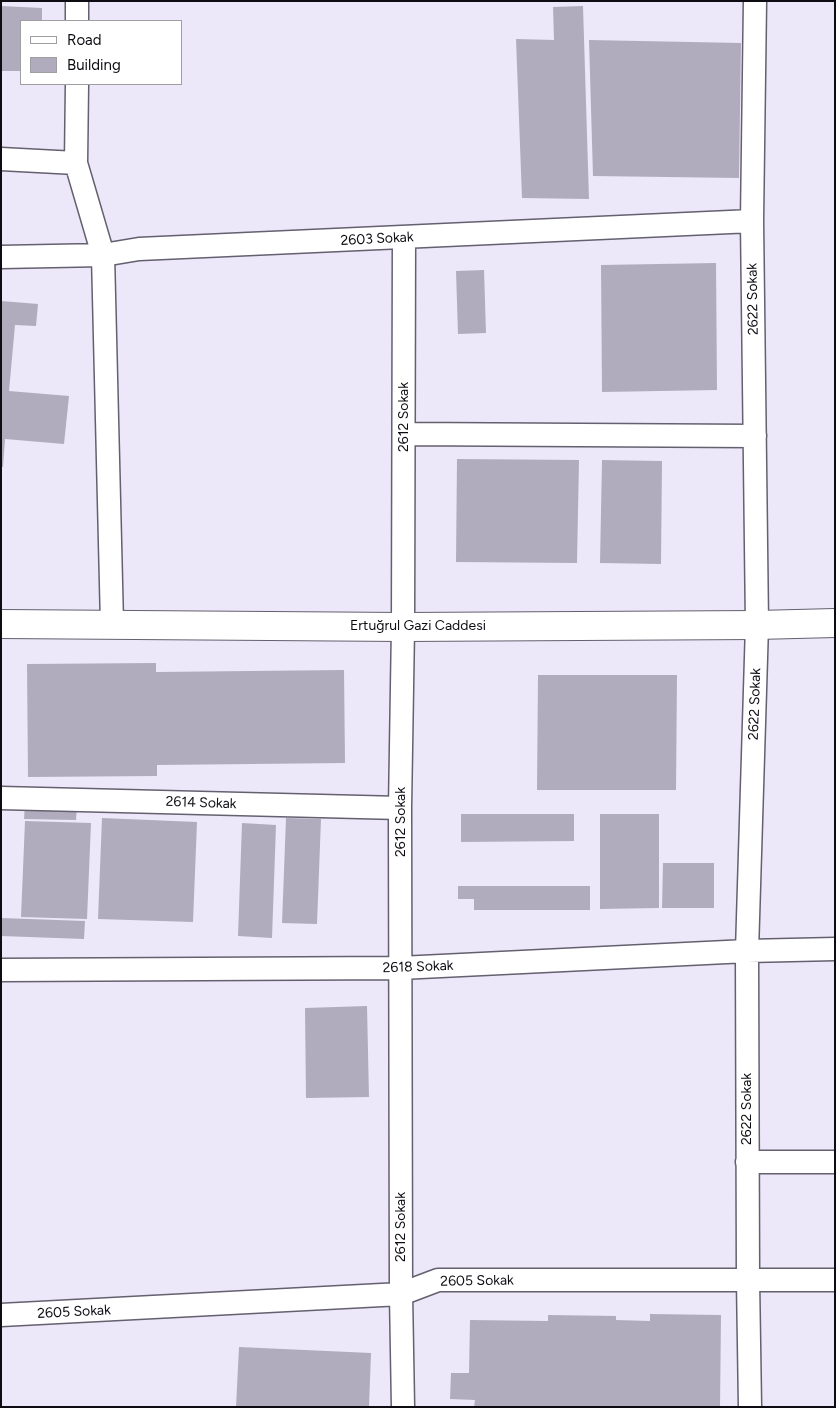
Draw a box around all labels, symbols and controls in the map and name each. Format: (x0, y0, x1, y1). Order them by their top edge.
legend (20, 20, 182, 85)
text: Road (67, 31, 102, 49)
text: Building (67, 56, 121, 74)
street label: 2603 Sokak (340, 229, 414, 249)
street label: 2622 Sokak (744, 263, 762, 335)
street label: 2612 Sokak (396, 382, 412, 452)
street label: Ertuğrul Gazi Caddesi (350, 618, 486, 634)
street label: 2622 Sokak (745, 668, 765, 740)
street label: 2612 Sokak (393, 787, 409, 857)
street label: 2614 Sokak (165, 793, 237, 813)
street label: 2618 Sokak (382, 957, 454, 977)
street label: 2622 Sokak (739, 1073, 755, 1145)
street label: 2612 Sokak (393, 1192, 409, 1262)
street label: 2605 Sokak (440, 1272, 514, 1290)
street label: 2605 Sokak (37, 1302, 111, 1322)

